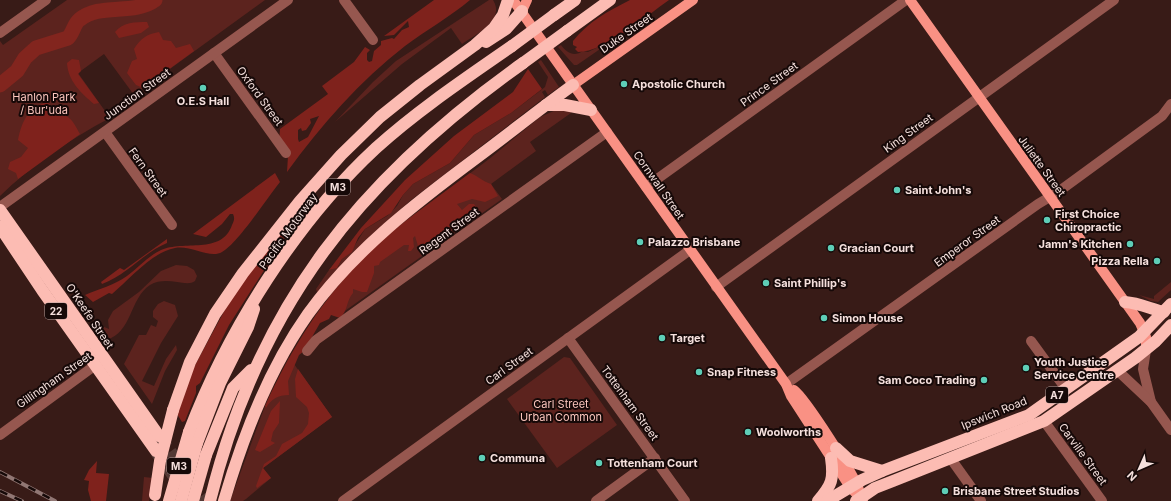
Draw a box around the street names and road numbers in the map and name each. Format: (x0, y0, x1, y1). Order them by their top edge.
street label: Duke Street (597, 10, 655, 56)
street label: Prince Street (738, 58, 801, 109)
street label: Oxford Street (234, 64, 286, 129)
street label: Junction Street (101, 65, 173, 123)
street label: King Street (881, 110, 936, 156)
street label: Juliette Street (1015, 133, 1069, 200)
street label: Fern Street (125, 145, 171, 200)
street label: Cornwall Street (630, 148, 688, 222)
road number: M3 (326, 179, 350, 195)
street label: Pacific Motorway (256, 190, 320, 272)
street label: Regent Street (416, 204, 482, 257)
street label: Emperor Street (931, 212, 1003, 270)
street label: O'Keefe Street (63, 281, 117, 352)
road number: 22 (45, 303, 67, 319)
street label: Carl Street (483, 344, 536, 388)
street label: Gillingham Street (14, 349, 95, 411)
street label: Tottenham Street (598, 363, 662, 443)
road number: A7 (1046, 387, 1068, 403)
street label: Ipswich Road (959, 393, 1029, 433)
street label: Carville Street (1056, 420, 1110, 488)
road number: M3 (167, 458, 191, 474)

